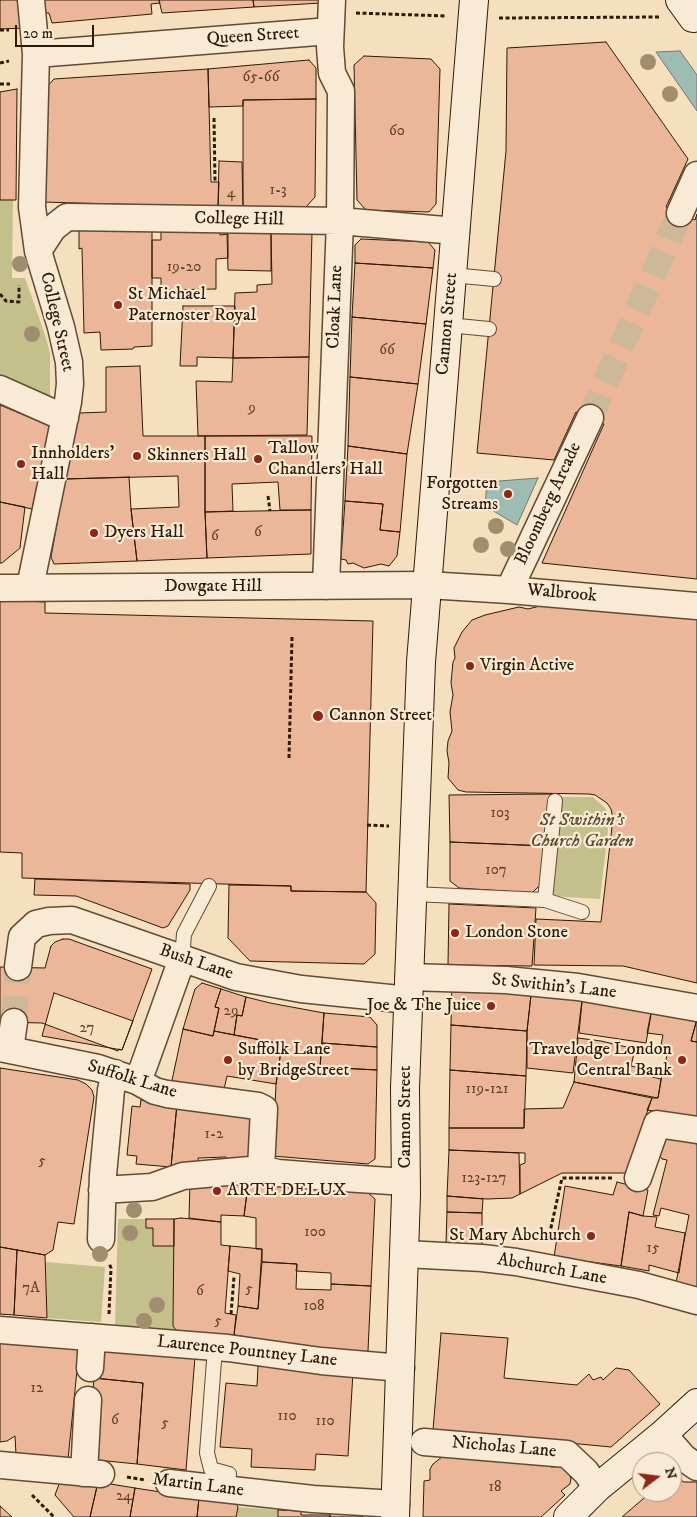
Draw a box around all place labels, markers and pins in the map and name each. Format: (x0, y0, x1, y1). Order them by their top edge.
place label: St Michael Paternoster Royal (128, 284, 256, 326)
marker: St Michael Paternoster Royal (112, 299, 124, 311)
place label: Tallow Chandlers' Hall (268, 438, 383, 480)
place label: Innholders' Hall (31, 443, 114, 486)
place label: Skinners Hall (147, 445, 246, 467)
marker: Skinners Hall (131, 450, 143, 462)
marker: Tallow Chandlers' Hall (252, 453, 264, 465)
marker: Innholders' Hall (15, 458, 27, 470)
place label: Forgotten Streams (426, 473, 498, 516)
marker: Forgotten Streams (502, 488, 514, 500)
place label: Dyers Hall (104, 522, 184, 544)
marker: Dyers Hall (88, 527, 100, 539)
place label: Virgin Active (480, 655, 574, 677)
marker: Virgin Active (464, 660, 476, 672)
place label: Cannon Street (329, 705, 432, 727)
marker: Cannon Street (311, 709, 325, 723)
place label: London Stone (465, 922, 568, 944)
marker: London Stone (449, 927, 461, 939)
place label: Joe & The Juice (367, 995, 481, 1017)
marker: Joe & The Juice (485, 1000, 497, 1012)
place label: Suffolk Lane by BridgeStreet (238, 1039, 349, 1082)
place label: Travelodge London Central Bank (529, 1039, 672, 1082)
marker: Suffolk Lane by BridgeStreet (222, 1054, 234, 1066)
marker: Travelodge London Central Bank (676, 1054, 688, 1066)
place label: ARTE DELUX (227, 1180, 346, 1202)
marker: ARTE DELUX (211, 1185, 223, 1197)
place label: St Mary Abchurch (449, 1225, 581, 1247)
marker: St Mary Abchurch (585, 1230, 597, 1242)

